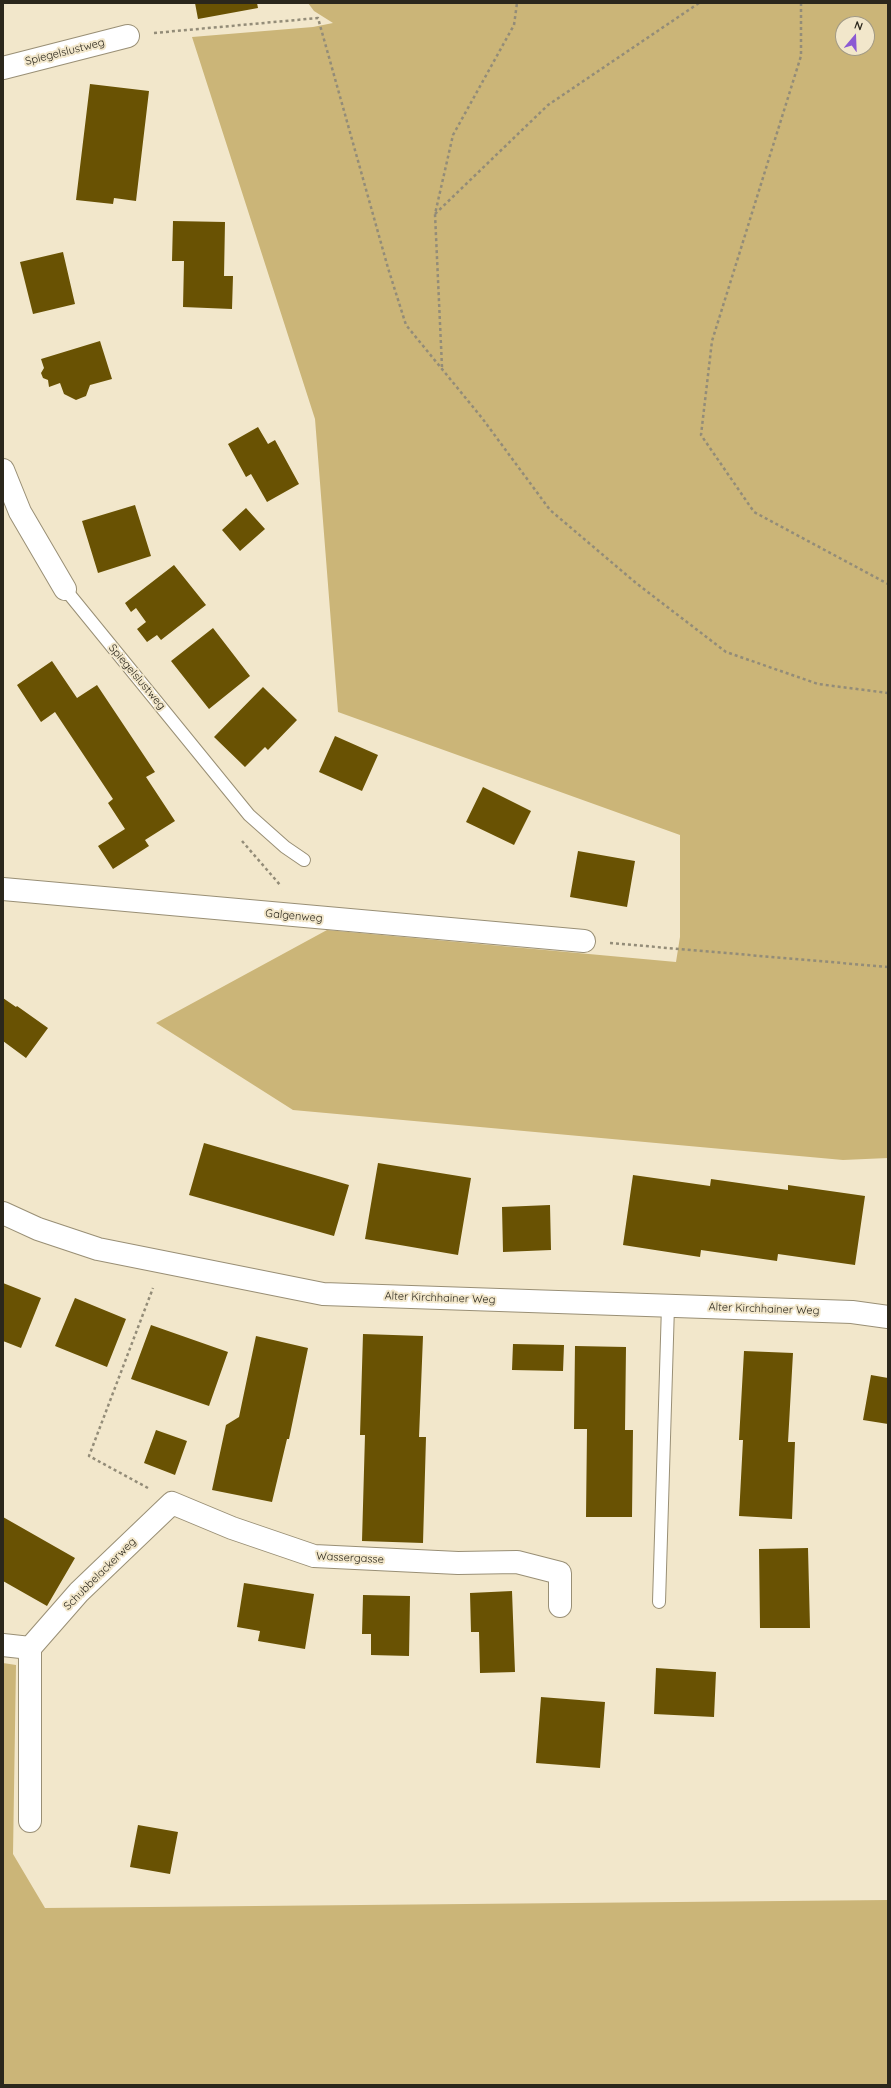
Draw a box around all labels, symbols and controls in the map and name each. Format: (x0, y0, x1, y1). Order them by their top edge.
north arrow (835, 16, 875, 56)
text: N (852, 18, 865, 34)
street label: Spiegelslustweg (24, 36, 106, 68)
street label: Spiegelslustweg (106, 642, 168, 712)
street label: Galgenweg (265, 907, 323, 925)
street label: Alter Kirchhainer Weg (384, 1289, 496, 1307)
street label: Alter Kirchhainer Weg (708, 1300, 820, 1318)
street label: Schubbelackerweg (61, 1535, 139, 1613)
street label: Wassergasse (316, 1550, 384, 1566)

